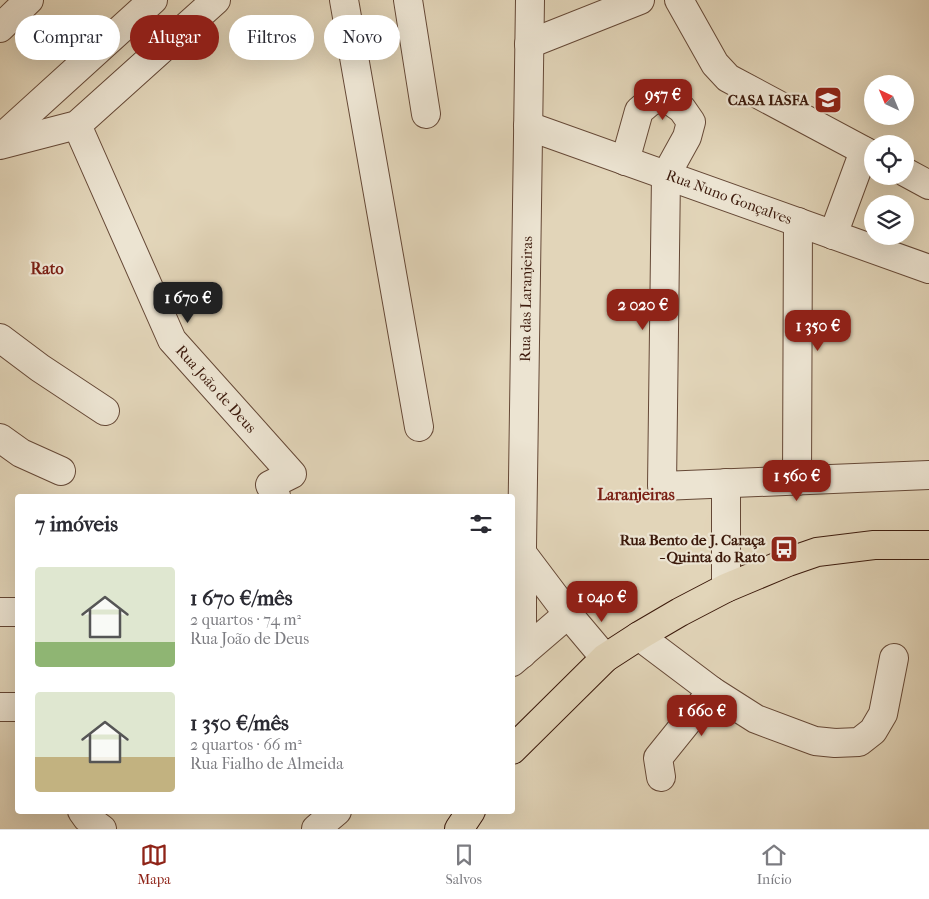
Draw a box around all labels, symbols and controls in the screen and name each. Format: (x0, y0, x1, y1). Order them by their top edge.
chip: Comprar (15, 15, 120, 60)
chip: Alugar (130, 15, 219, 60)
chip: Filtros (229, 15, 314, 60)
chip: Novo (324, 15, 400, 60)
north arrow (864, 75, 914, 125)
map controls (864, 75, 914, 245)
pin: 957 € (628, 78, 698, 121)
text: 957 € (645, 85, 681, 104)
school or university icon: CASA IASFA (813, 85, 843, 115)
place label: CASA IASFA (728, 91, 810, 109)
button: locate (864, 135, 914, 185)
street label: Rua Nuno Gonçalves (664, 166, 795, 228)
button: layers (864, 195, 914, 245)
street label: Rua das Laranjeiras (516, 236, 536, 362)
district label: Rato (30, 259, 64, 278)
pin: 1 670 € (142, 282, 234, 324)
text: 1 670 € (164, 288, 212, 307)
pin: 2 020 € (597, 288, 689, 331)
text: 2 020 € (618, 295, 668, 314)
pin: 1 350 € (772, 310, 864, 352)
text: 1 350 € (796, 316, 840, 335)
street label: Rua João de Deus (172, 341, 260, 437)
pin: 1 560 € (751, 460, 843, 502)
text: 1 560 € (774, 466, 820, 485)
district label: Laranjeiras (597, 485, 675, 504)
icon: filters (467, 510, 495, 538)
text: 7 imóveis (35, 512, 118, 536)
place label: Rua Bento de J. Caraça - Quinta do Rato (620, 531, 766, 566)
bus stop icon: Rua Bento de J. Caraça - Quinta do Rato (769, 534, 799, 564)
pin: 1 040 € (556, 580, 648, 623)
text: 1 670 €/mês (190, 586, 292, 610)
icon: home (75, 587, 135, 647)
text: 1 040 € (577, 587, 627, 606)
text: 2 quartos · 74 m² (190, 610, 301, 629)
text: Rua João de Deus (190, 629, 309, 648)
pin: 1 660 € (656, 694, 748, 737)
text: 1 660 € (678, 701, 726, 720)
text: 1 350 €/mês (190, 711, 289, 735)
icon: home (75, 712, 135, 772)
text: 2 quartos · 66 m² (190, 735, 302, 754)
text: Rua Fialho de Almeida (190, 754, 344, 773)
tab: Mapa (137, 841, 171, 888)
tab: Salvos (446, 841, 482, 888)
tab: Início (757, 841, 792, 888)

